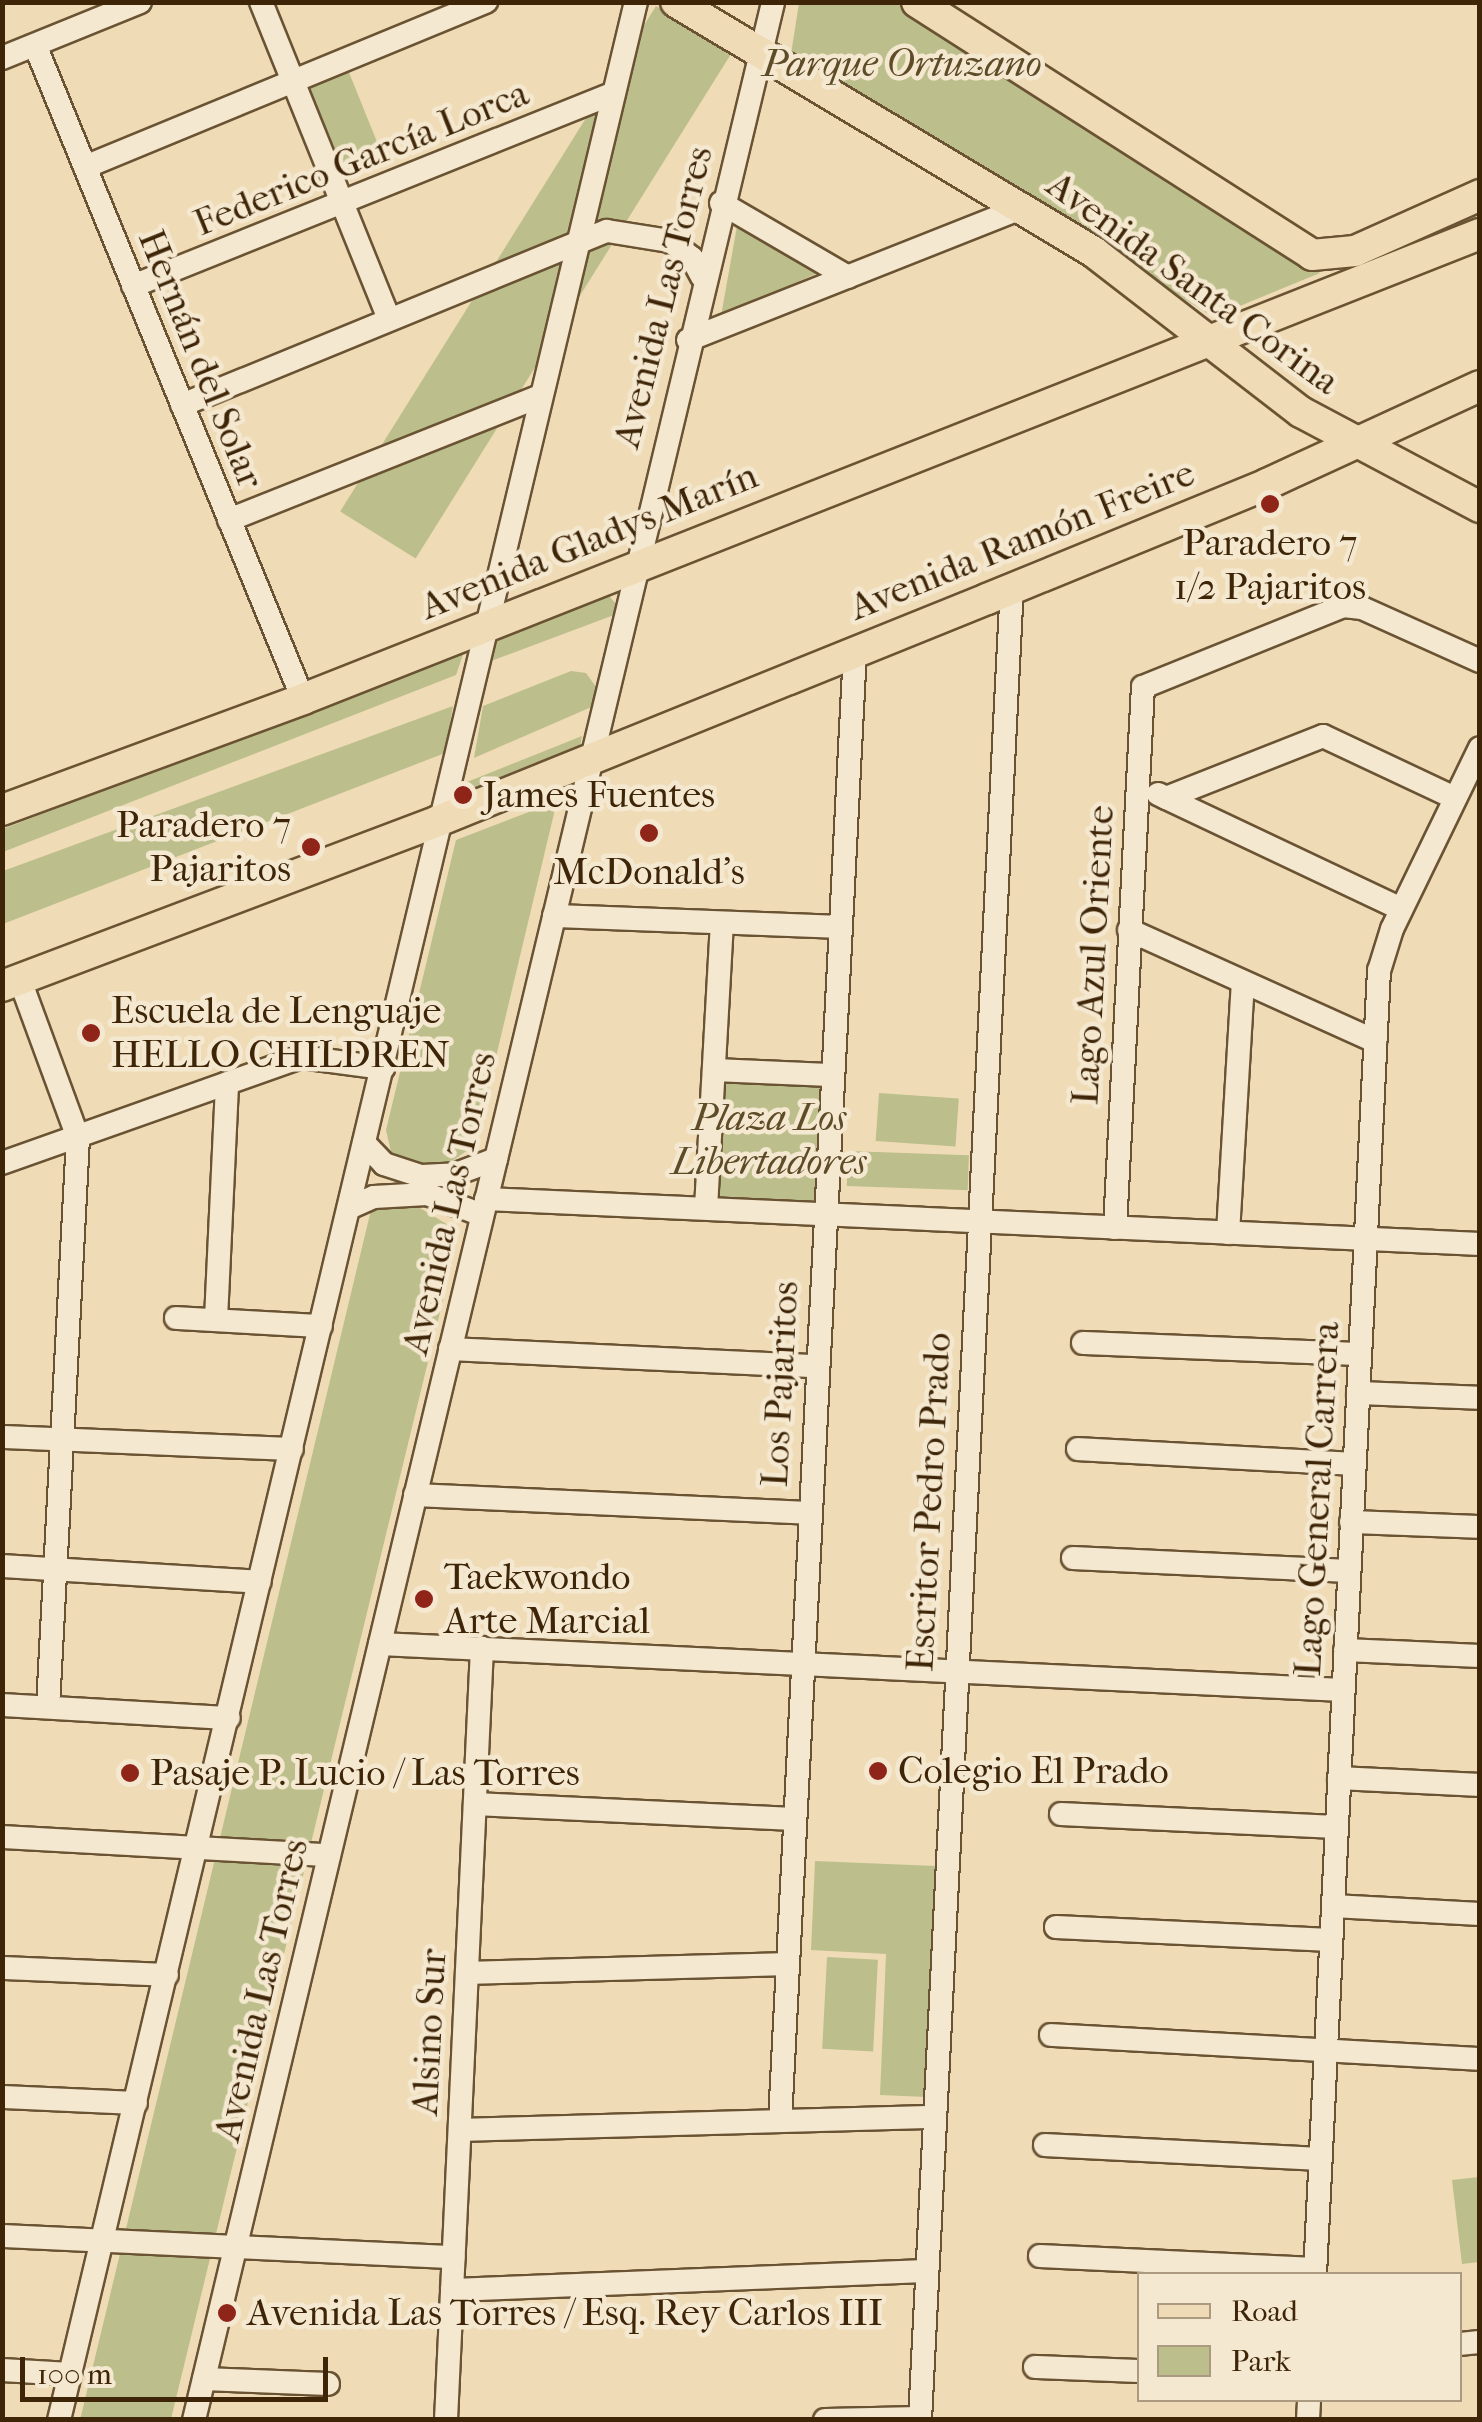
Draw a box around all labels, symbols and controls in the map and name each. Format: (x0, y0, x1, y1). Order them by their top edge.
park label: Parque Ortuzano (762, 41, 1042, 87)
street label: Federico García Lorca (187, 70, 535, 246)
street label: Avenida Las Torres (603, 142, 723, 452)
street label: Avenida Santa Corina (1038, 162, 1348, 404)
street label: Hernán del Solar (128, 223, 274, 495)
street label: Avenida Ramón Freire (843, 450, 1201, 630)
street label: Avenida Gladys Marín (414, 453, 764, 629)
marker: Paradero 7 1/2 Pajaritos (1259, 493, 1281, 515)
place label: Paradero 7 1/2 Pajaritos (1174, 520, 1366, 610)
place label: James Fuentes (483, 772, 715, 818)
marker: James Fuentes (452, 784, 474, 806)
place label: Paradero 7 Pajaritos (116, 802, 291, 892)
street label: Lago Azul Oriente (1062, 804, 1124, 1106)
marker: McDonald's (638, 822, 660, 844)
marker: Paradero 7 Pajaritos (300, 836, 322, 858)
place label: McDonald's (553, 849, 745, 895)
place label: Escuela de Lenguaje HELLO CHILDREN (111, 988, 450, 1078)
marker: Escuela de Lenguaje HELLO CHILDREN (80, 1022, 102, 1044)
street label: Avenida Las Torres (392, 1047, 506, 1359)
park label: Plaza Los Libertadores (672, 1095, 866, 1184)
street label: Los Pajaritos (752, 1280, 808, 1488)
street label: Lago General Carrera (1285, 1321, 1349, 1677)
street label: Escritor Pedro Prado (897, 1331, 961, 1673)
place label: Taekwondo Arte Marcial (444, 1554, 650, 1644)
marker: Taekwondo Arte Marcial (413, 1588, 435, 1610)
place label: Colegio El Prado (898, 1748, 1169, 1794)
place label: Pasaje P. Lucio / Las Torres (150, 1750, 580, 1796)
marker: Colegio El Prado (867, 1760, 889, 1782)
marker: Pasaje P. Lucio / Las Torres (119, 1762, 141, 1784)
street label: Avenida Las Torres (204, 1834, 318, 2146)
street label: Alsino Sur (402, 1947, 456, 2117)
legend (1137, 2272, 1462, 2402)
place label: Avenida Las Torres / Esq. Rey Carlos III (247, 2290, 883, 2336)
text: Road (1231, 2294, 1298, 2329)
marker: Avenida Las Torres / Esq. Rey Carlos III (216, 2302, 238, 2324)
scale bar (25, 2337, 332, 2399)
text: Park (1231, 2344, 1291, 2379)
text: 100 m (37, 2357, 112, 2392)

